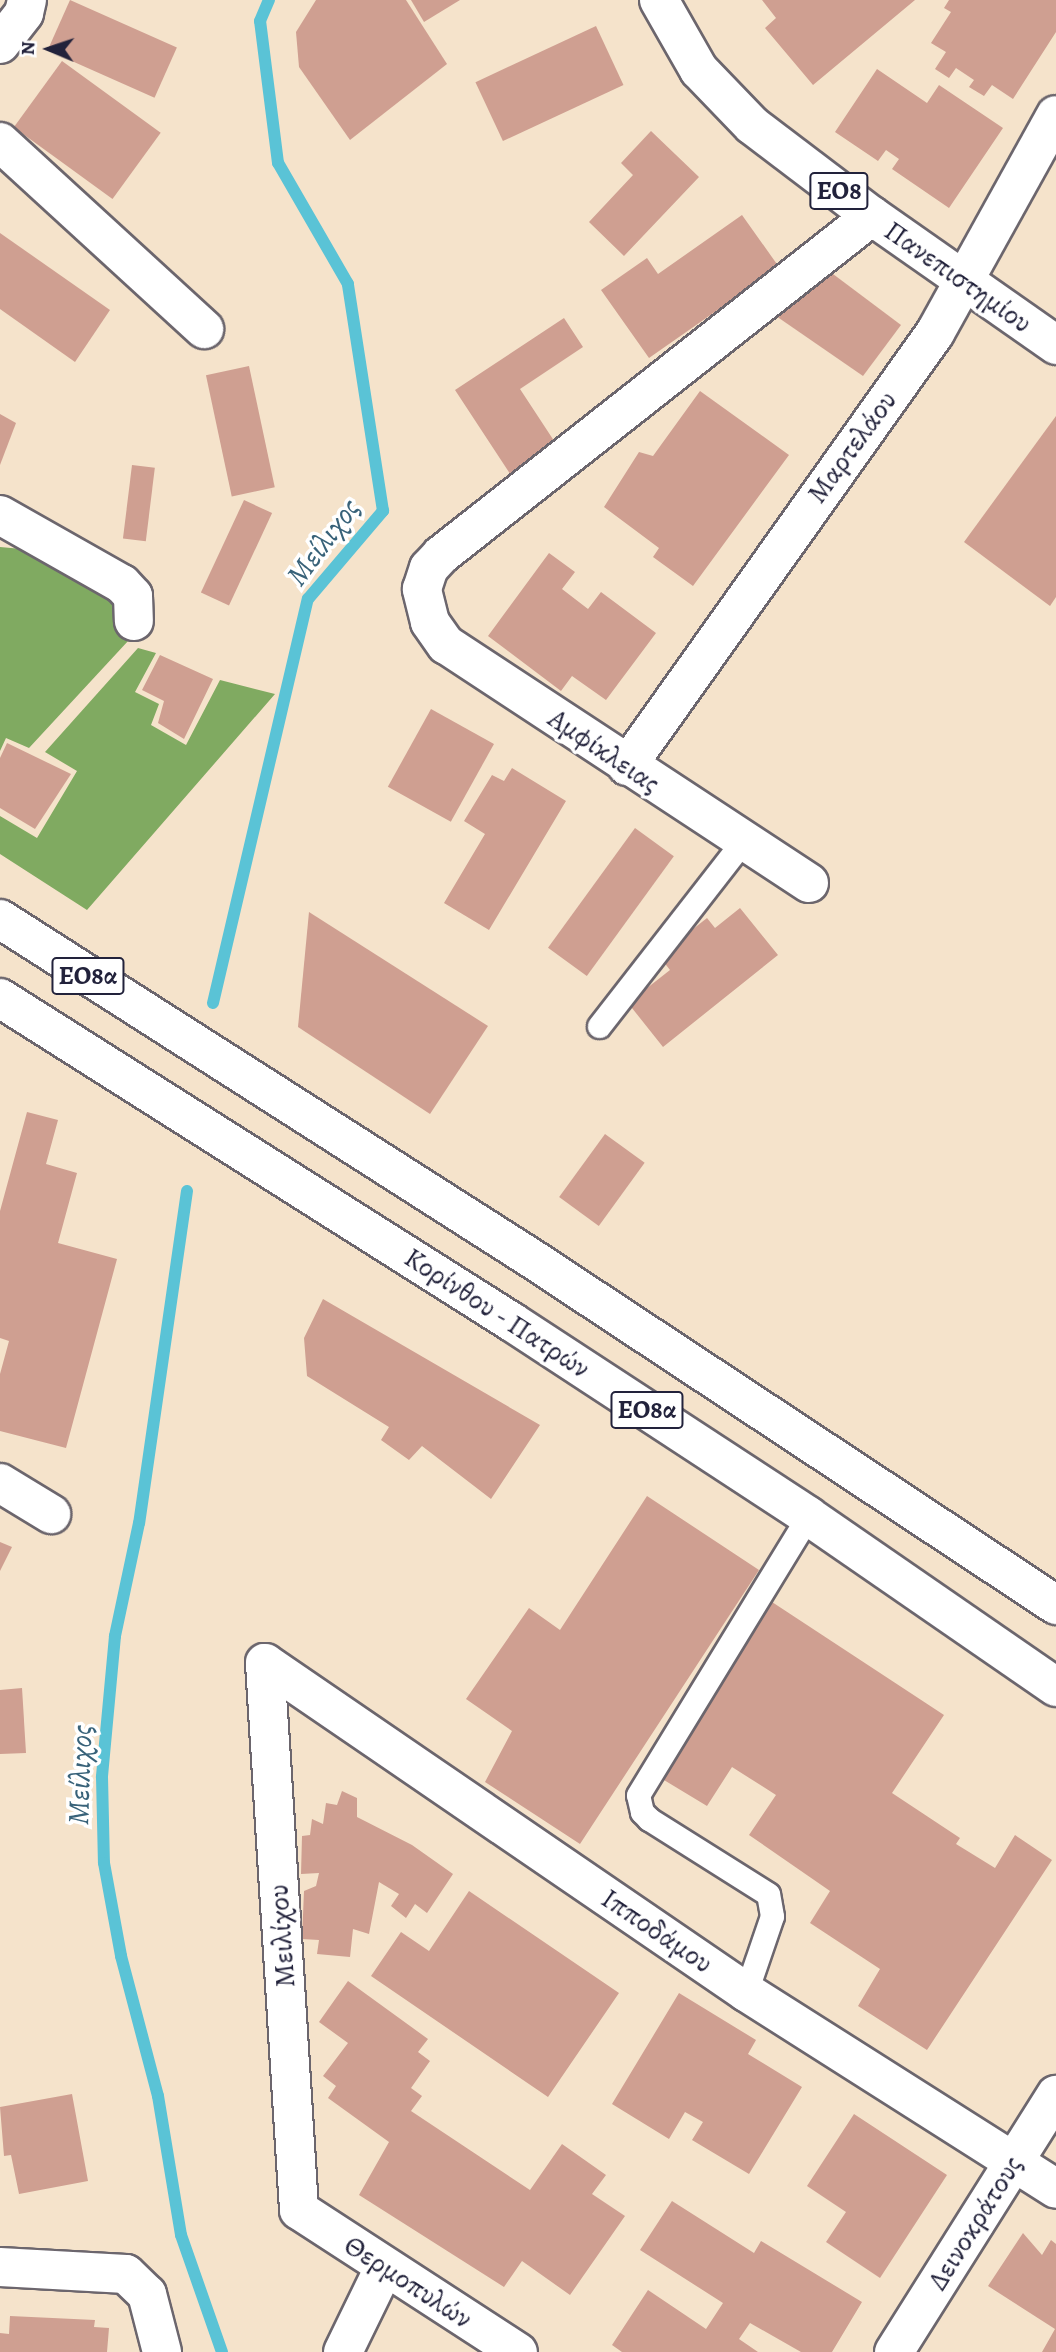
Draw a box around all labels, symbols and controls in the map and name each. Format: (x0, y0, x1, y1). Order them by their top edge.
north arrow (14, 14, 84, 84)
text: N (15, 41, 41, 56)
road number: ΕΟ8 (809, 168, 869, 214)
street label: Πανεπιστημίου (878, 214, 1038, 340)
street label: Μαρτελάου (800, 384, 904, 510)
water label: Μείλιχος (279, 491, 367, 593)
street label: Αμφίκλειας (542, 702, 666, 800)
road number: ΕΟ8α (51, 953, 125, 998)
street label: Κορίνθου - Πατρών (398, 1240, 596, 1386)
road number: ΕΟ8α (610, 1387, 684, 1432)
water label: Μείλιχος (60, 1724, 100, 1826)
street label: Ιπποδάμου (595, 1882, 719, 1980)
street label: Μειλίχου (262, 1883, 302, 1989)
street label: Δεινοκράτους (921, 2150, 1029, 2296)
street label: Θερμοπυλών (338, 2228, 478, 2336)

